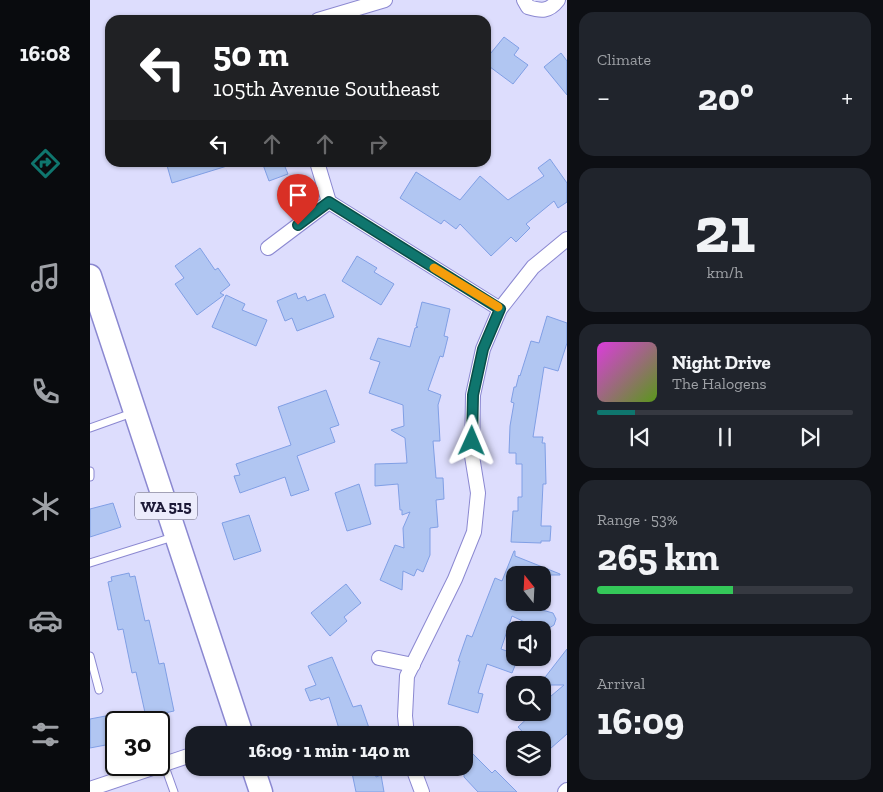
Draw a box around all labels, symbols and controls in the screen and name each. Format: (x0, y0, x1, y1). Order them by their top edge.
text: 50 m (213, 33, 289, 75)
icon: left (130, 35, 195, 100)
text: 16:08 (20, 40, 70, 67)
text: Climate (597, 50, 651, 69)
text: 20° (698, 74, 754, 120)
text: 105th Avenue Southeast (213, 75, 439, 102)
text: − (597, 81, 610, 114)
text: + (841, 81, 853, 114)
icon: left (205, 130, 233, 158)
icon: ahead (258, 130, 286, 158)
icon: ahead (311, 130, 339, 158)
icon: right (364, 130, 392, 158)
icon: directions (28, 146, 63, 181)
pin (277, 174, 319, 225)
icon: arrive (284, 181, 312, 209)
text: 21 (694, 191, 756, 269)
icon: music (28, 260, 63, 295)
text: km/h (707, 263, 743, 282)
text: Night Drive (672, 351, 771, 374)
icon: phone (28, 374, 63, 409)
text: The Halogens (672, 374, 767, 393)
position arrow (445, 414, 497, 466)
icon: previous (626, 423, 654, 451)
icon: pause (711, 423, 739, 451)
icon: next (796, 423, 824, 451)
icon: climate (28, 489, 63, 524)
road number: WA 515 (135, 492, 197, 520)
text: Range · 53% (597, 510, 678, 529)
text: 265 km (597, 534, 719, 580)
north arrow (506, 566, 551, 611)
map controls (506, 566, 551, 776)
icon: car (28, 603, 63, 638)
button: sound (506, 621, 551, 666)
text: Arrival (597, 674, 645, 693)
button: search (506, 676, 551, 721)
text: 16:09 (597, 698, 684, 744)
speed limit sign: 30 (105, 711, 170, 776)
icon: filters (28, 717, 63, 752)
button: layers (506, 731, 551, 776)
text: 16:09 · 1 min · 140 m (248, 739, 410, 762)

